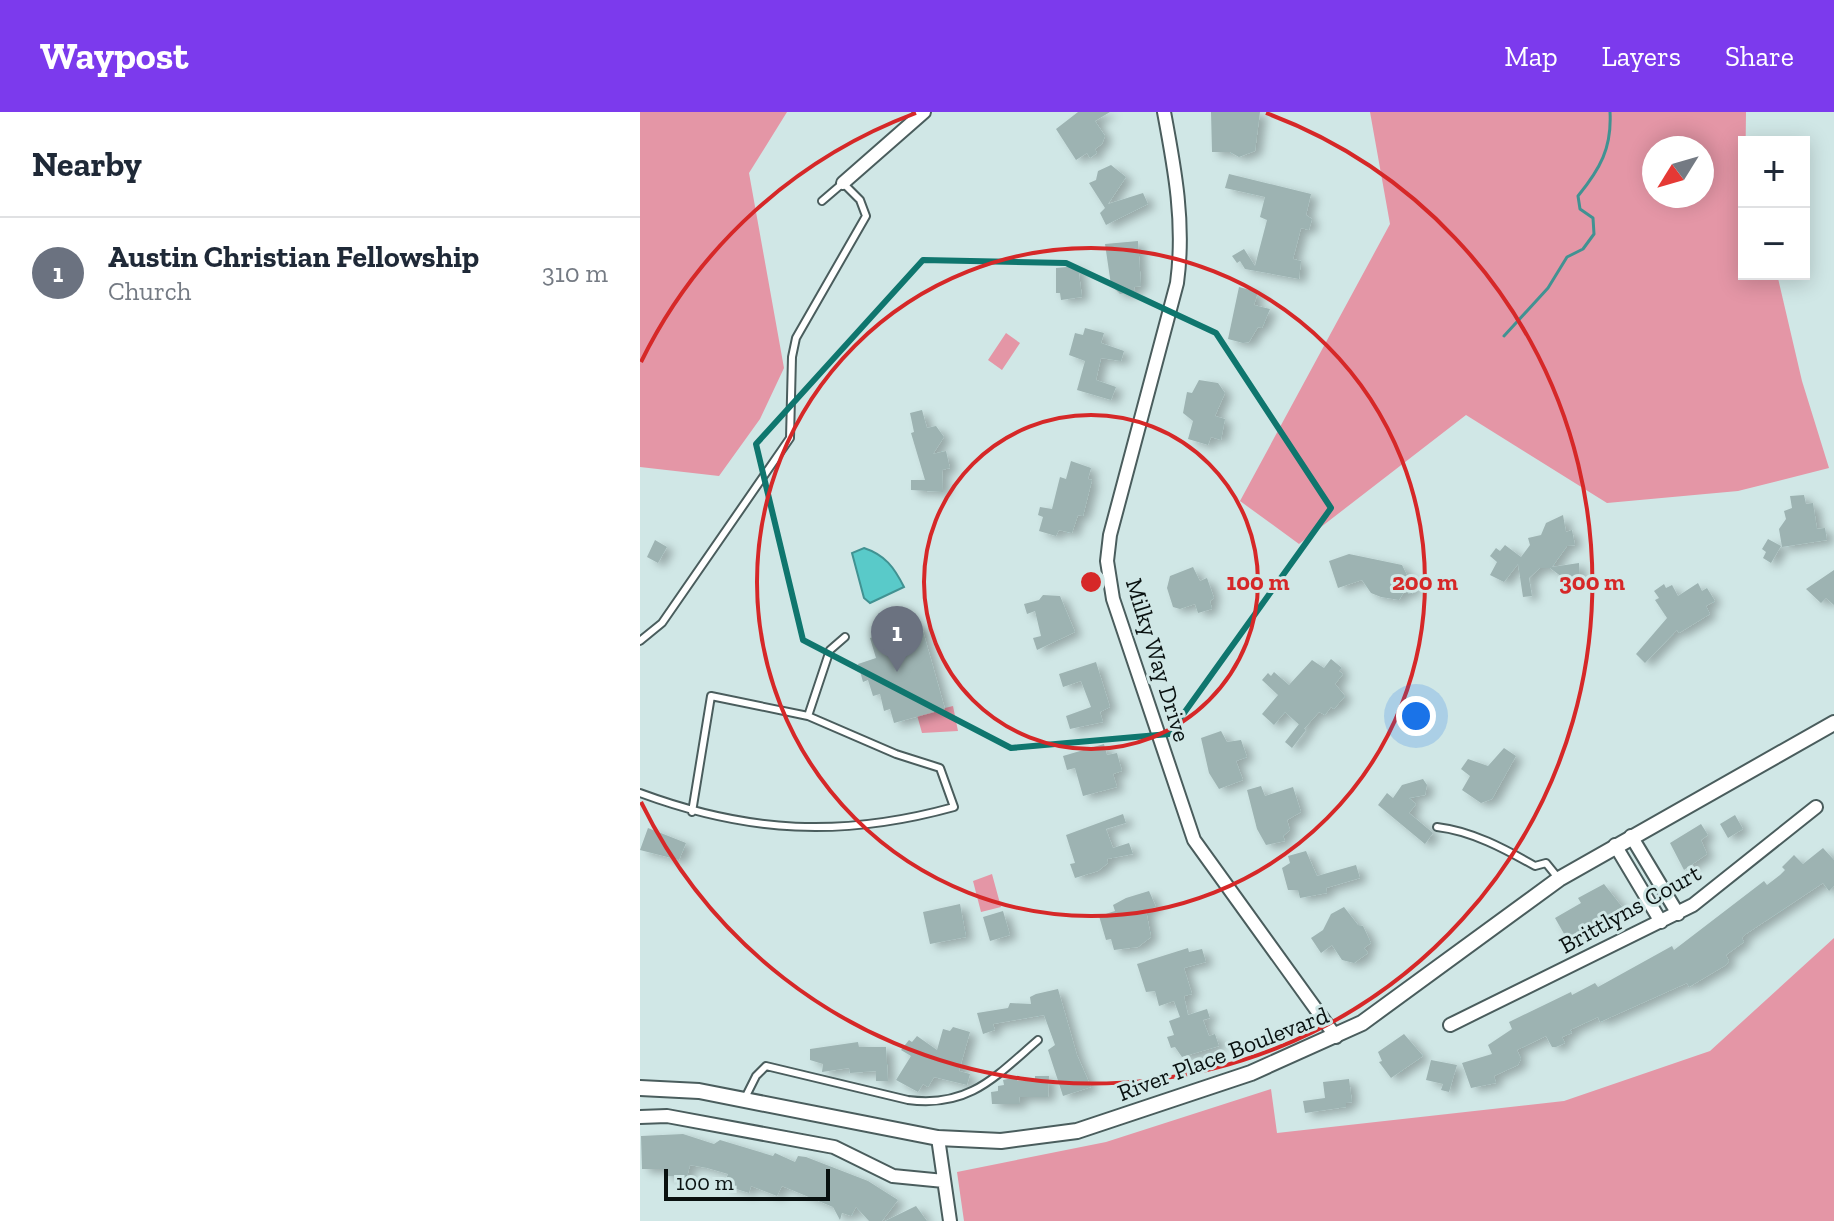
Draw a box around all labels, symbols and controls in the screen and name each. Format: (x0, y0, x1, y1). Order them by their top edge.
text: Waypost (40, 33, 188, 79)
text: Map (1504, 40, 1558, 73)
text: Layers (1602, 40, 1681, 73)
text: Share (1725, 40, 1794, 73)
north arrow (1642, 136, 1714, 208)
map controls (1738, 136, 1810, 280)
button: + (1738, 136, 1810, 208)
text: Nearby (32, 144, 142, 185)
button: − (1738, 208, 1810, 280)
text: Austin Christian Fellowship (108, 239, 479, 275)
text: 1 (53, 257, 63, 289)
text: 310 m (542, 257, 608, 289)
text: Church (108, 275, 191, 307)
text: 100 m (1227, 567, 1289, 596)
text: 200 m (1392, 567, 1458, 596)
text: 300 m (1559, 567, 1625, 596)
centre of rings (1077, 568, 1105, 596)
street label: Milky Way Drive (1120, 575, 1197, 745)
pin: 1 (871, 606, 923, 672)
your location (1396, 696, 1436, 736)
street label: Brittlyns Court (1554, 858, 1706, 959)
street label: River Place Boulevard (1113, 1000, 1332, 1107)
scale bar (664, 1165, 830, 1201)
text: 100 m (676, 1169, 734, 1196)

